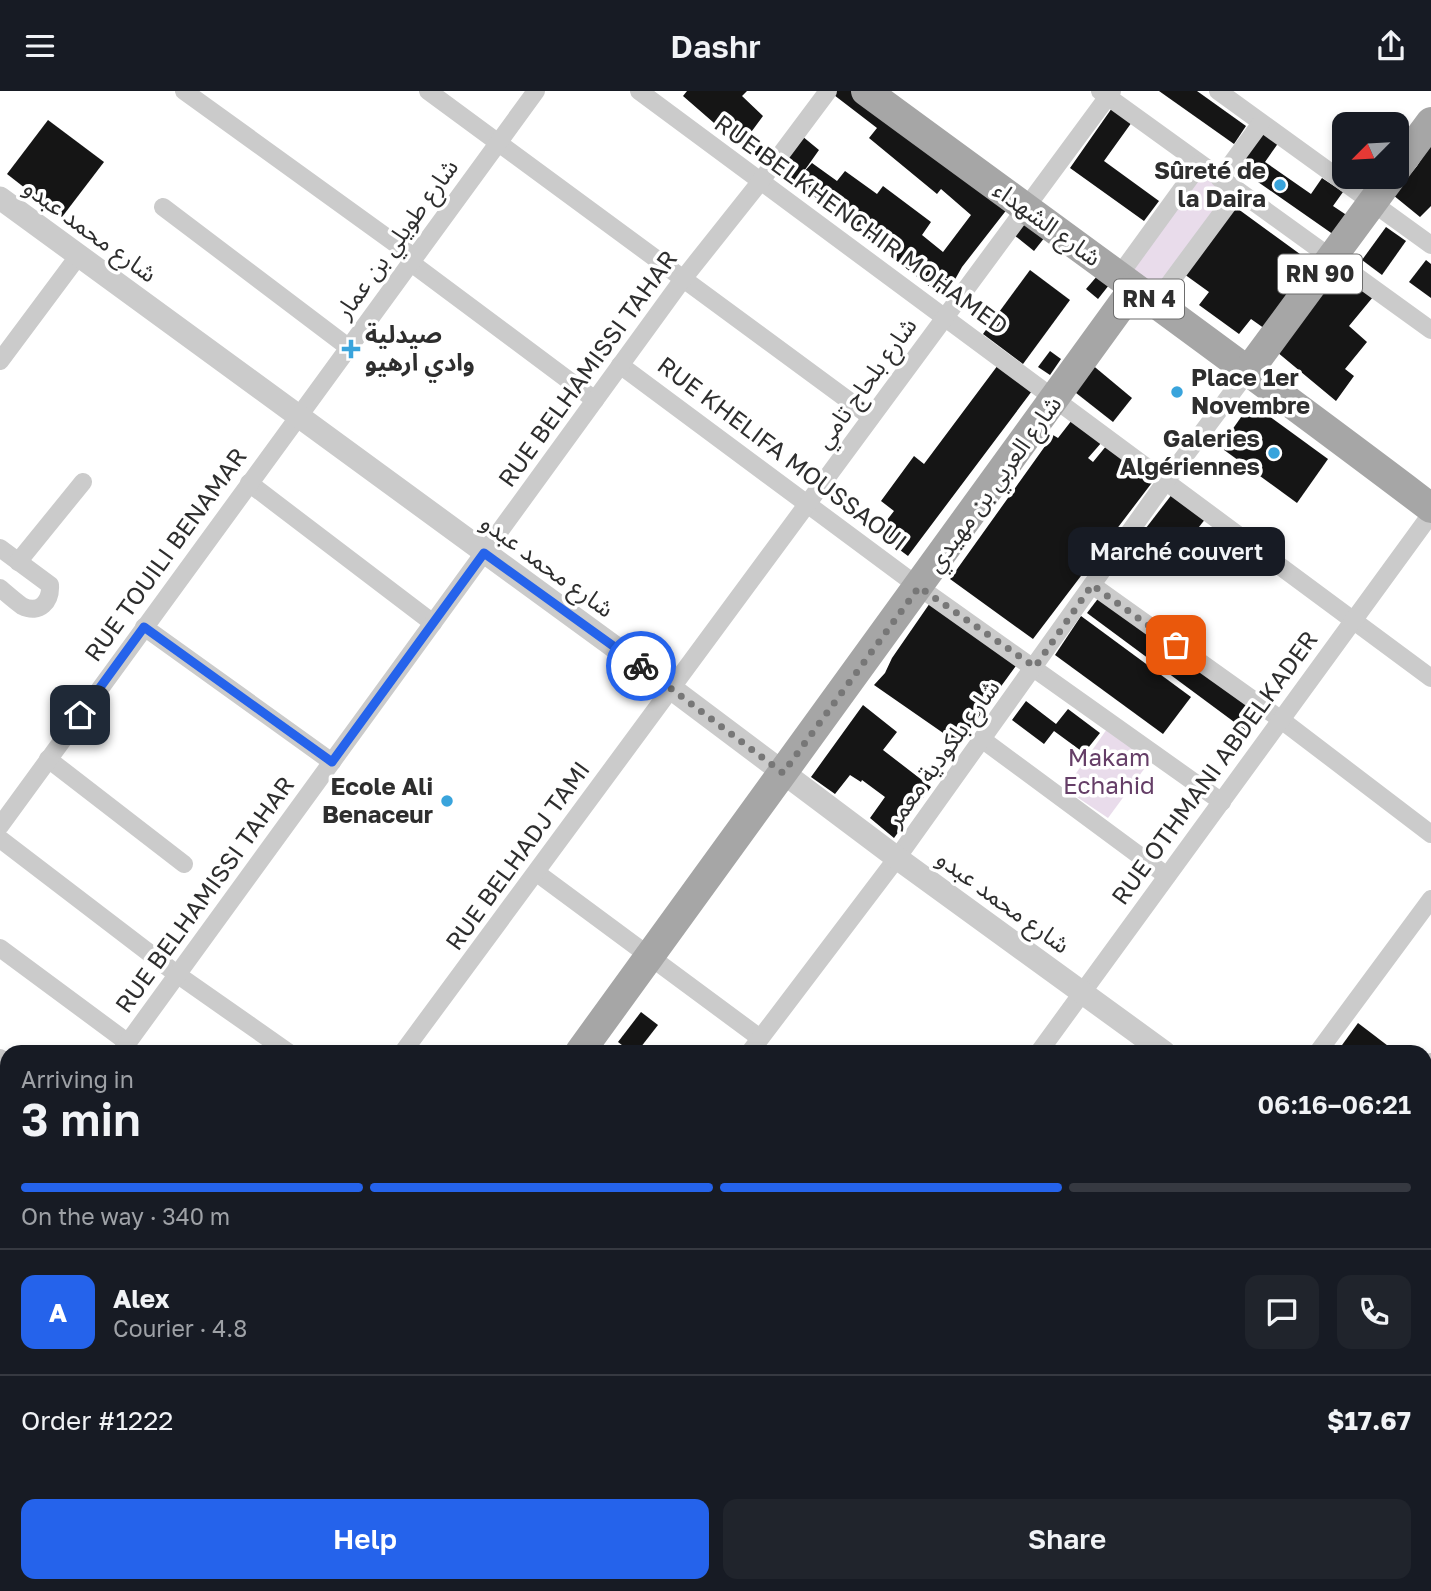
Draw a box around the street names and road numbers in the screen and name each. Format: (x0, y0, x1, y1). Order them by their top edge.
street label: RUE BELKHENCHIR MOHAMED (710, 108, 1014, 340)
street label: شارع طويلي بن عمار (328, 153, 468, 328)
street label: شارع محمد عبدو (16, 172, 163, 291)
street label: شارع الشهداء (986, 174, 1107, 275)
street label: RUE BELHAMISSI TAHAR (491, 244, 682, 492)
road number: RN 90 (1278, 255, 1362, 293)
road number: RN 4 (1114, 279, 1184, 319)
street label: شارع بلحاج تامي (808, 311, 926, 456)
street label: RUE KHELIFA MOUSSAOUI (653, 350, 913, 556)
street label: شارع العربي بن مهيدي (919, 389, 1071, 580)
street label: RUE TOUILI BENAMAR (78, 442, 252, 667)
street label: شارع محمد عبدو (473, 507, 620, 626)
street label: RUE OTHMANI ABDELKADER (1105, 625, 1323, 910)
street label: شارع بلكودية معمر (878, 673, 1008, 834)
street label: RUE BELHADJ TAMI (439, 755, 595, 955)
street label: RUE BELHAMISSI TAHAR (108, 770, 299, 1018)
street label: شارع محمد عبدو (929, 843, 1076, 962)

